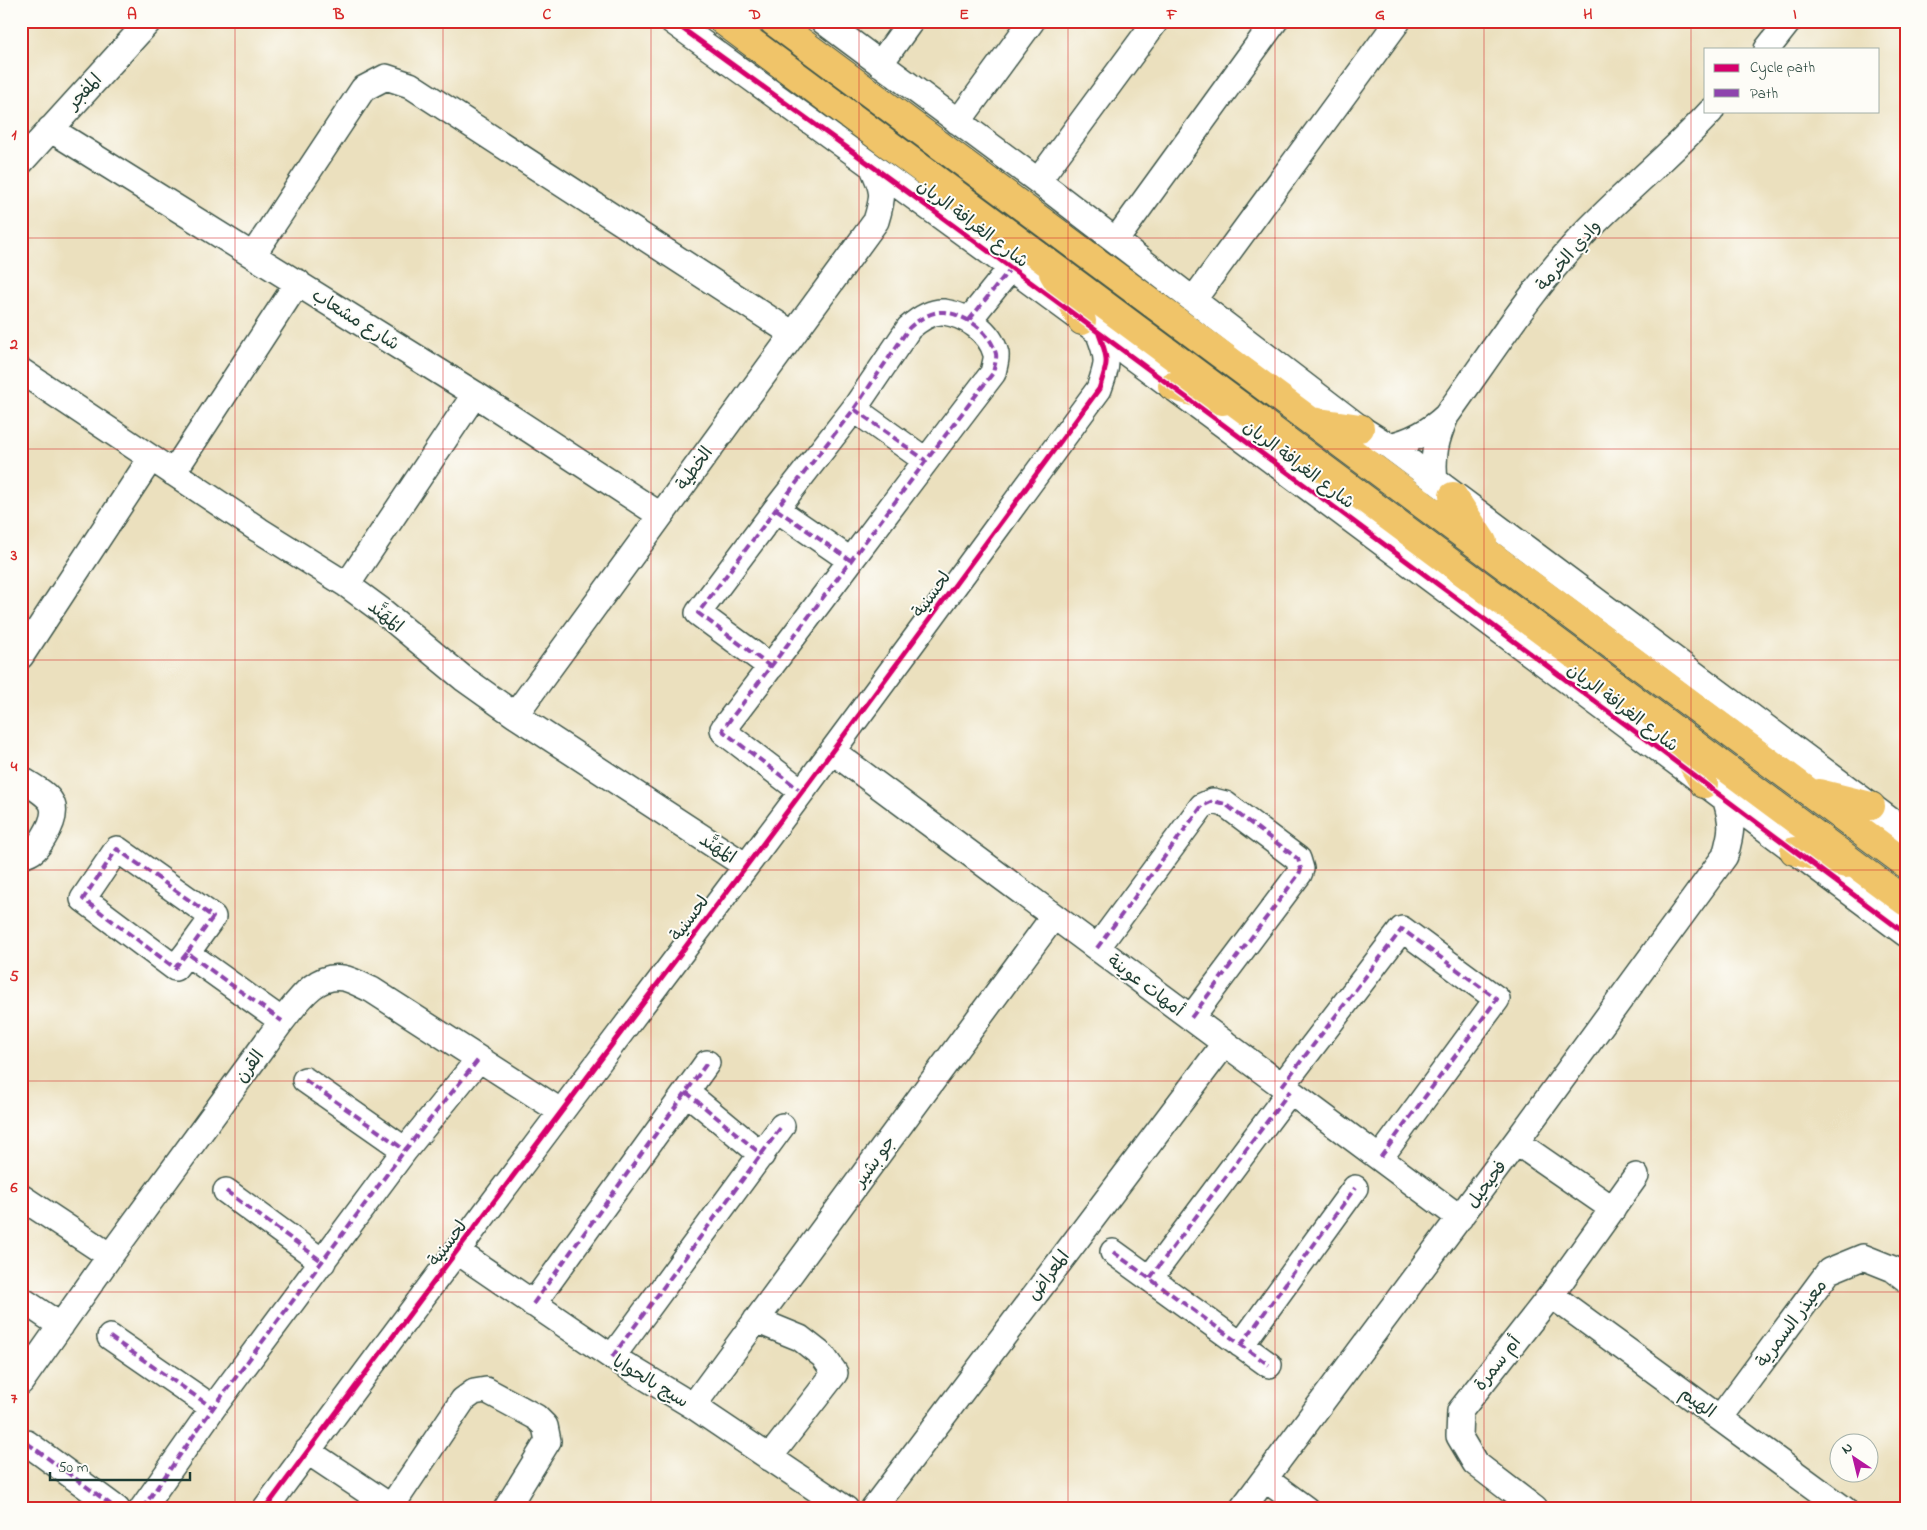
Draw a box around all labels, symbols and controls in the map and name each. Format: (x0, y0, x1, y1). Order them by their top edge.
text: A (127, 3, 137, 27)
text: B (333, 3, 345, 27)
text: C (543, 3, 552, 27)
text: D (748, 3, 761, 27)
text: E (959, 3, 969, 27)
text: F (1166, 3, 1178, 27)
text: G (1375, 3, 1385, 27)
text: H (1583, 3, 1593, 27)
text: I (1793, 3, 1797, 27)
legend (1704, 48, 1880, 112)
text: Cycle path (1750, 57, 1815, 80)
street label: المفجر (60, 68, 109, 118)
text: Path (1750, 83, 1778, 105)
text: 1 (11, 123, 17, 147)
street label: شارع الغرافة الريان (911, 174, 1033, 275)
street label: وادي الخرمة (1531, 215, 1608, 298)
street label: شارع مشعاب (306, 283, 404, 358)
text: 2 (9, 333, 18, 357)
street label: شارع الغرافة الريان (1237, 415, 1359, 516)
street label: الخطية (671, 442, 720, 496)
text: 3 (10, 544, 18, 568)
street label: لحسنية (907, 567, 958, 624)
street label: المُهَنَّد (361, 594, 409, 640)
street label: شارع الغرافة الريان (1561, 658, 1683, 759)
text: 4 (10, 755, 18, 779)
street label: المُهَنَّد (693, 827, 741, 871)
street label: لحسنية (665, 891, 717, 948)
street label: أمهات عوينة (1101, 949, 1189, 1024)
text: 5 (9, 965, 19, 989)
street label: القرن (230, 1045, 272, 1089)
street label: جو بشير (847, 1131, 903, 1195)
street label: فحيحيل (1461, 1156, 1514, 1215)
text: 6 (9, 1176, 18, 1200)
street label: لحسنية (423, 1216, 475, 1273)
street label: المعراض (1022, 1246, 1077, 1307)
street label: معيذر السمرية (1751, 1275, 1835, 1374)
street label: أم سمرة (1469, 1331, 1529, 1397)
street label: سيج بالحوايا (607, 1350, 693, 1416)
street label: الهيم (1673, 1382, 1720, 1426)
text: 7 (11, 1387, 18, 1411)
north arrow (1830, 1432, 1880, 1482)
text: N (1838, 1437, 1857, 1460)
scale bar (50, 1450, 190, 1482)
text: 50 m (58, 1457, 89, 1479)

